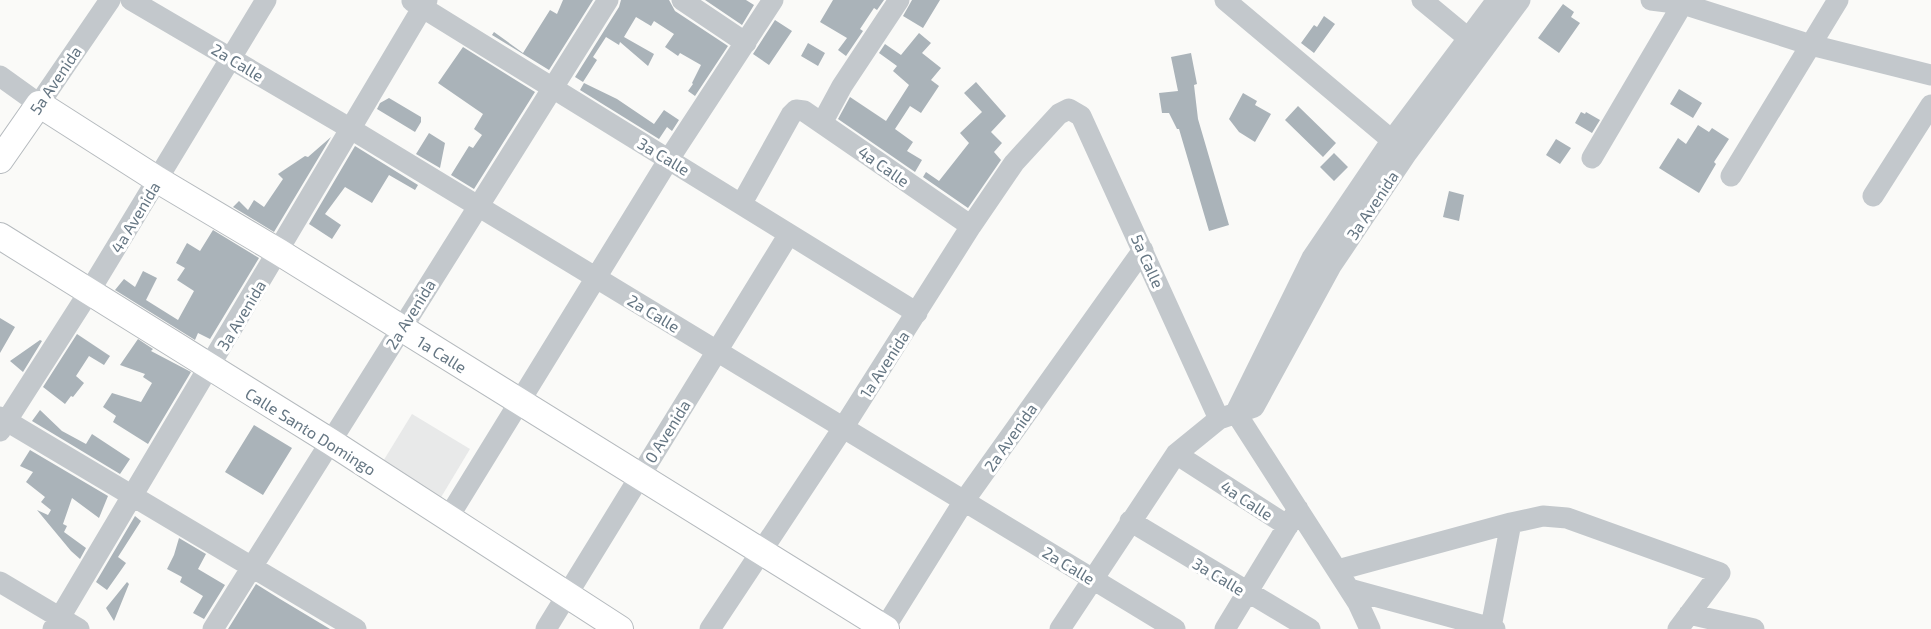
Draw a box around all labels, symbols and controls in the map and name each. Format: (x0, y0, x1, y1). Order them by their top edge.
street label: 2a Calle (209, 39, 267, 85)
street label: 5a Avenida (25, 42, 85, 118)
street label: 3a Calle (635, 133, 693, 179)
street label: 4a Calle (855, 142, 913, 190)
street label: 3a Avenida (1342, 167, 1402, 243)
street label: 4a Avenida (106, 178, 164, 256)
street label: 5a Calle (1128, 231, 1168, 291)
street label: 3a Avenida (213, 276, 269, 354)
street label: 2a Avenida (381, 276, 439, 352)
street label: 2a Calle (625, 290, 683, 336)
street label: 1a Avenida (855, 327, 913, 401)
street label: 1a Calle (414, 331, 470, 377)
street label: Calle Santo Domingo (242, 383, 380, 479)
street label: 0 Avenida (640, 396, 694, 466)
street label: 2a Avenida (980, 399, 1040, 475)
street label: 4a Calle (1217, 476, 1277, 524)
street label: 2a Calle (1040, 542, 1098, 588)
street label: 3a Calle (1190, 553, 1248, 599)

